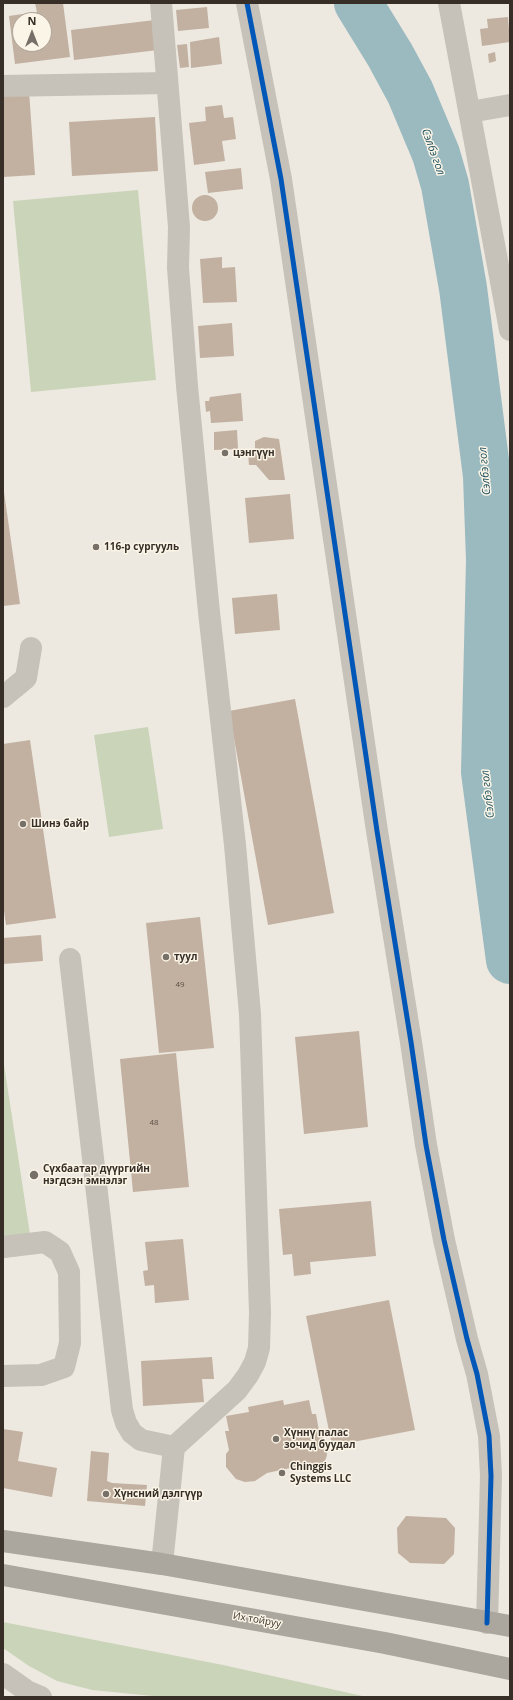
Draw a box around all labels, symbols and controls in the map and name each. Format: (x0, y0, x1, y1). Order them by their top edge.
north arrow (12, 12, 52, 52)
text: N (28, 13, 36, 28)
water label: Сэлбэ гол (419, 127, 447, 177)
water label: Сэлбэ гол (476, 446, 494, 496)
place label: цэнгүүн (233, 447, 275, 459)
marker: цэнгүүн (220, 448, 230, 458)
place label: 116-р сургууль (104, 541, 179, 553)
marker: 116-р сургууль (91, 542, 101, 552)
water label: Сэлбэ гол (478, 769, 498, 819)
place label: Шинэ байр (31, 818, 89, 830)
marker: Шинэ байр (18, 819, 28, 829)
place label: туул (174, 951, 197, 963)
marker: туул (161, 952, 171, 962)
house number: 49 (175, 980, 185, 990)
house number: 48 (149, 1118, 159, 1128)
place label: Сүхбаатар дүүргийн нэгдсэн эмнэлэг (43, 1163, 150, 1186)
marker: Сүхбаатар дүүргийн нэгдсэн эмнэлэг (28, 1169, 40, 1181)
place label: Хүннү палас зочид буудал (284, 1427, 355, 1450)
marker: Хүннү палас зочид буудал (271, 1434, 281, 1444)
place label: Chinggis Systems LLC (290, 1461, 351, 1484)
marker: Chinggis Systems LLC (277, 1468, 287, 1478)
place label: Хүнсний дэлгүүр (114, 1488, 203, 1500)
marker: Хүнсний дэлгүүр (101, 1489, 111, 1499)
street label: Их тойруу (232, 1610, 282, 1630)

